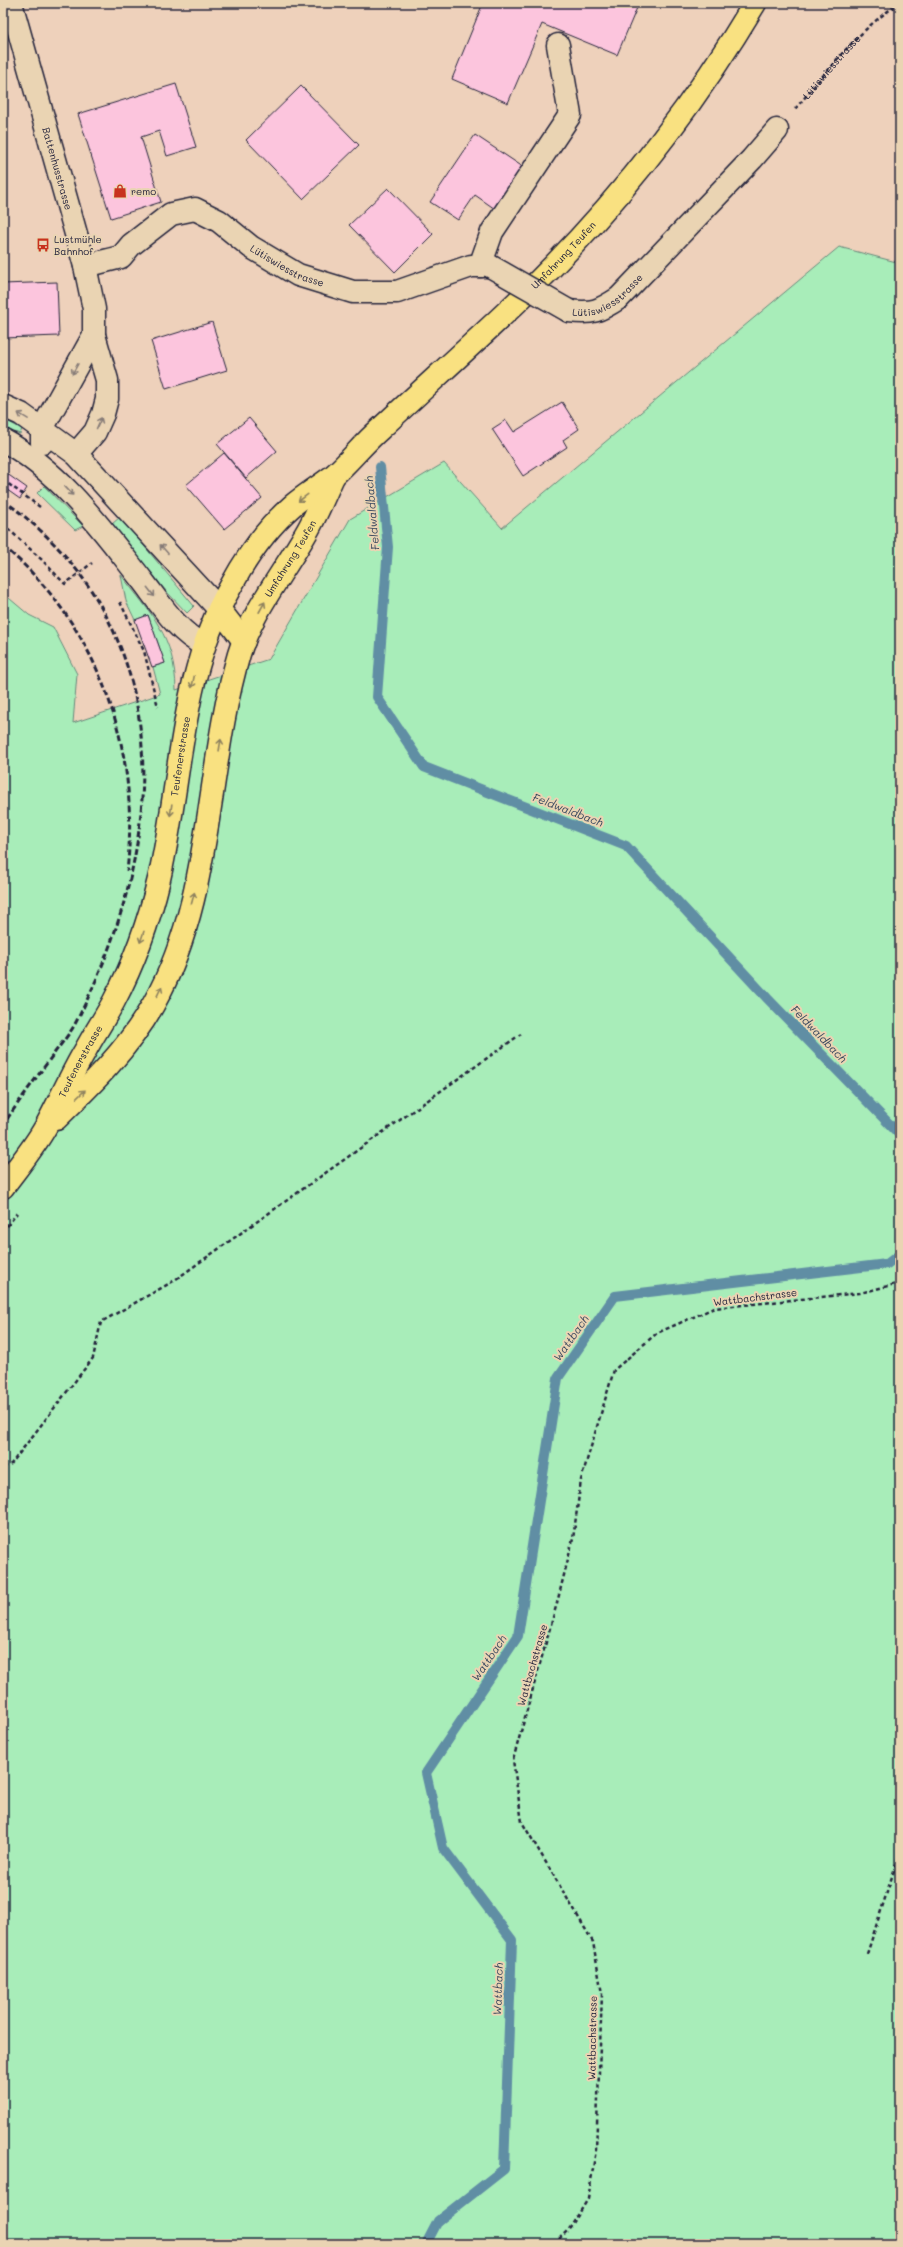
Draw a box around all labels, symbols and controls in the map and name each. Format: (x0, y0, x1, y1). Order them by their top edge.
street label: Lütiswiesstrasse (799, 31, 864, 102)
street label: Battenhusstrasse (39, 126, 76, 212)
shop icon: remo (112, 183, 128, 199)
place label: remo (131, 184, 156, 198)
street label: Umfahrung Teufen (528, 218, 599, 292)
place label: Lustmühle Bahnhof (54, 232, 102, 258)
bus stop icon: Lustmühle Bahnhof (35, 237, 51, 253)
street label: Lütiswiesstrasse (248, 241, 326, 290)
street label: Lütiswiesstrasse (572, 270, 646, 319)
one-way arrow (71, 363, 79, 375)
one-way arrow (17, 412, 29, 420)
one-way arrow (96, 417, 104, 429)
water label: Feldwaldbach (361, 475, 382, 551)
one-way arrow (64, 486, 73, 496)
one-way arrow (298, 493, 309, 502)
street label: Umfahrung Teufen (261, 517, 319, 600)
one-way arrow (160, 544, 169, 554)
one-way arrow (147, 586, 156, 597)
one-way arrow (259, 601, 267, 613)
one-way arrow (189, 675, 197, 688)
street label: Teufenerstrasse (167, 715, 193, 797)
one-way arrow (216, 739, 224, 752)
water label: Feldwaldbach (531, 789, 606, 830)
one-way arrow (167, 803, 175, 816)
one-way arrow (189, 892, 197, 905)
one-way arrow (137, 930, 145, 942)
one-way arrow (156, 986, 163, 998)
water label: Feldwaldbach (788, 1002, 851, 1066)
street label: Teufenerstrasse (55, 1022, 106, 1100)
one-way arrow (76, 1089, 86, 1099)
street label: Wattbachstrasse (712, 1285, 798, 1309)
water label: Wattbach (549, 1312, 592, 1364)
street label: Wattbachstrasse (514, 1623, 550, 1707)
water label: Wattbach (468, 1632, 510, 1684)
water label: Wattbach (489, 1962, 506, 2016)
street label: Wattbachstrasse (584, 1996, 600, 2080)

